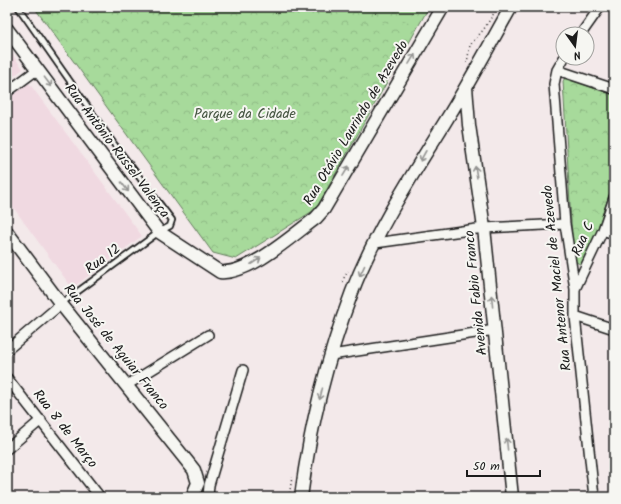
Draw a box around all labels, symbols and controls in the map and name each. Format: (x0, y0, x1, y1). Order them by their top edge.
north arrow (555, 26, 595, 66)
street label: Rua Otávio Laurindo de Azevedo (298, 36, 414, 210)
text: N (572, 45, 583, 64)
one-way arrow (409, 53, 417, 65)
one-way arrow (44, 77, 52, 88)
street label: Rua Antônio Russel Valença (59, 79, 175, 223)
park label: Parque da Cidade (194, 103, 297, 125)
one-way arrow (419, 150, 427, 162)
one-way arrow (342, 166, 350, 177)
one-way arrow (472, 166, 480, 179)
one-way arrow (121, 181, 129, 192)
street label: Rua Antenor Maciel de Azevedo (536, 184, 578, 372)
street label: Rua C (566, 218, 600, 260)
street label: Avenida Fabio Franco (458, 229, 494, 357)
street label: Rua 12 (81, 238, 125, 280)
one-way arrow (250, 257, 261, 265)
one-way arrow (358, 264, 365, 276)
street label: Rua José de Aguiar Franco (58, 279, 174, 415)
one-way arrow (488, 295, 495, 308)
street label: Rua 8 de Março (27, 385, 103, 473)
one-way arrow (317, 387, 324, 400)
one-way arrow (503, 438, 510, 451)
scale bar (467, 452, 540, 478)
text: 50 m (473, 457, 500, 476)

